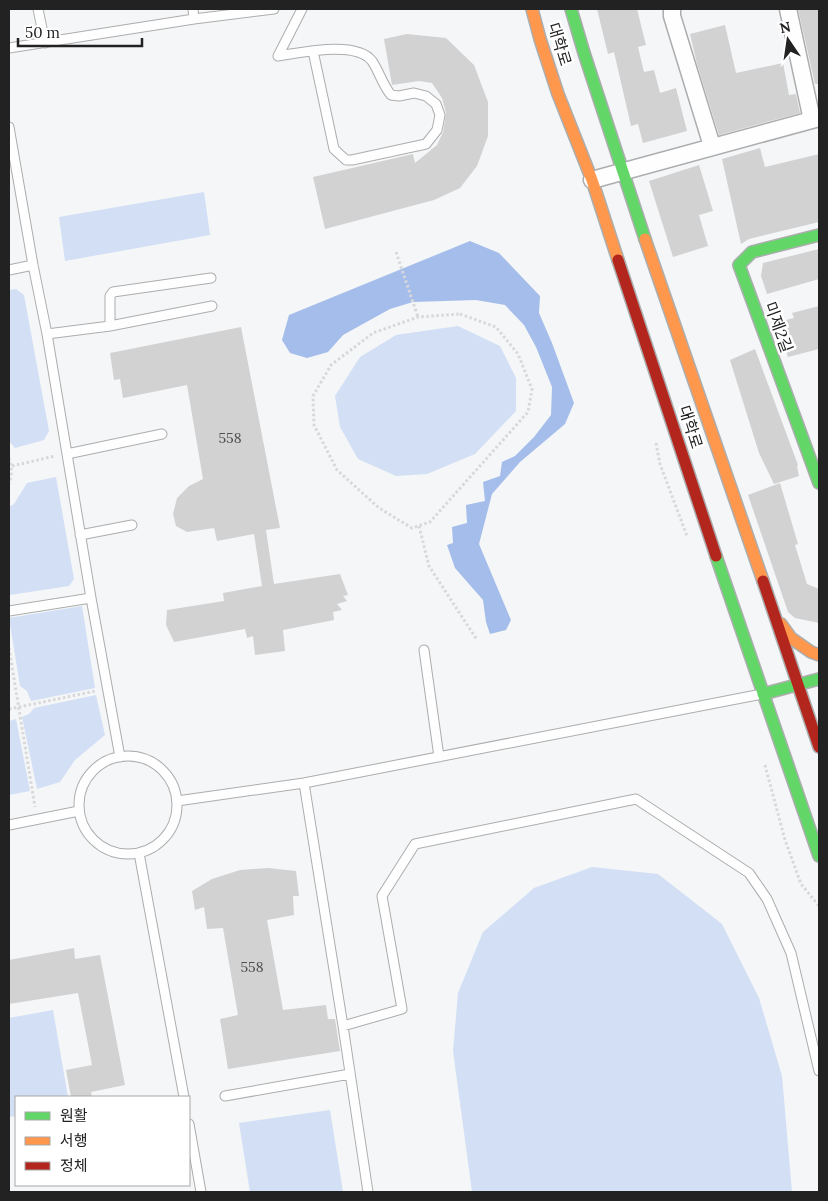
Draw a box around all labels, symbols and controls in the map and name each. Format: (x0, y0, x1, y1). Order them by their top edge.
scale bar (18, 15, 141, 47)
north arrow (763, 15, 813, 65)
text: N (778, 17, 793, 37)
street label: 대학로 (544, 20, 576, 68)
text: 50 m (25, 23, 60, 42)
street label: 미제2길 (761, 299, 797, 355)
street label: 대학로 (675, 403, 707, 451)
house number: 558 (218, 429, 242, 447)
house number: 558 (240, 958, 264, 976)
legend (15, 1096, 190, 1186)
text: 원활 (60, 1106, 88, 1125)
text: 서행 (60, 1131, 88, 1150)
text: 정체 (60, 1156, 88, 1175)

